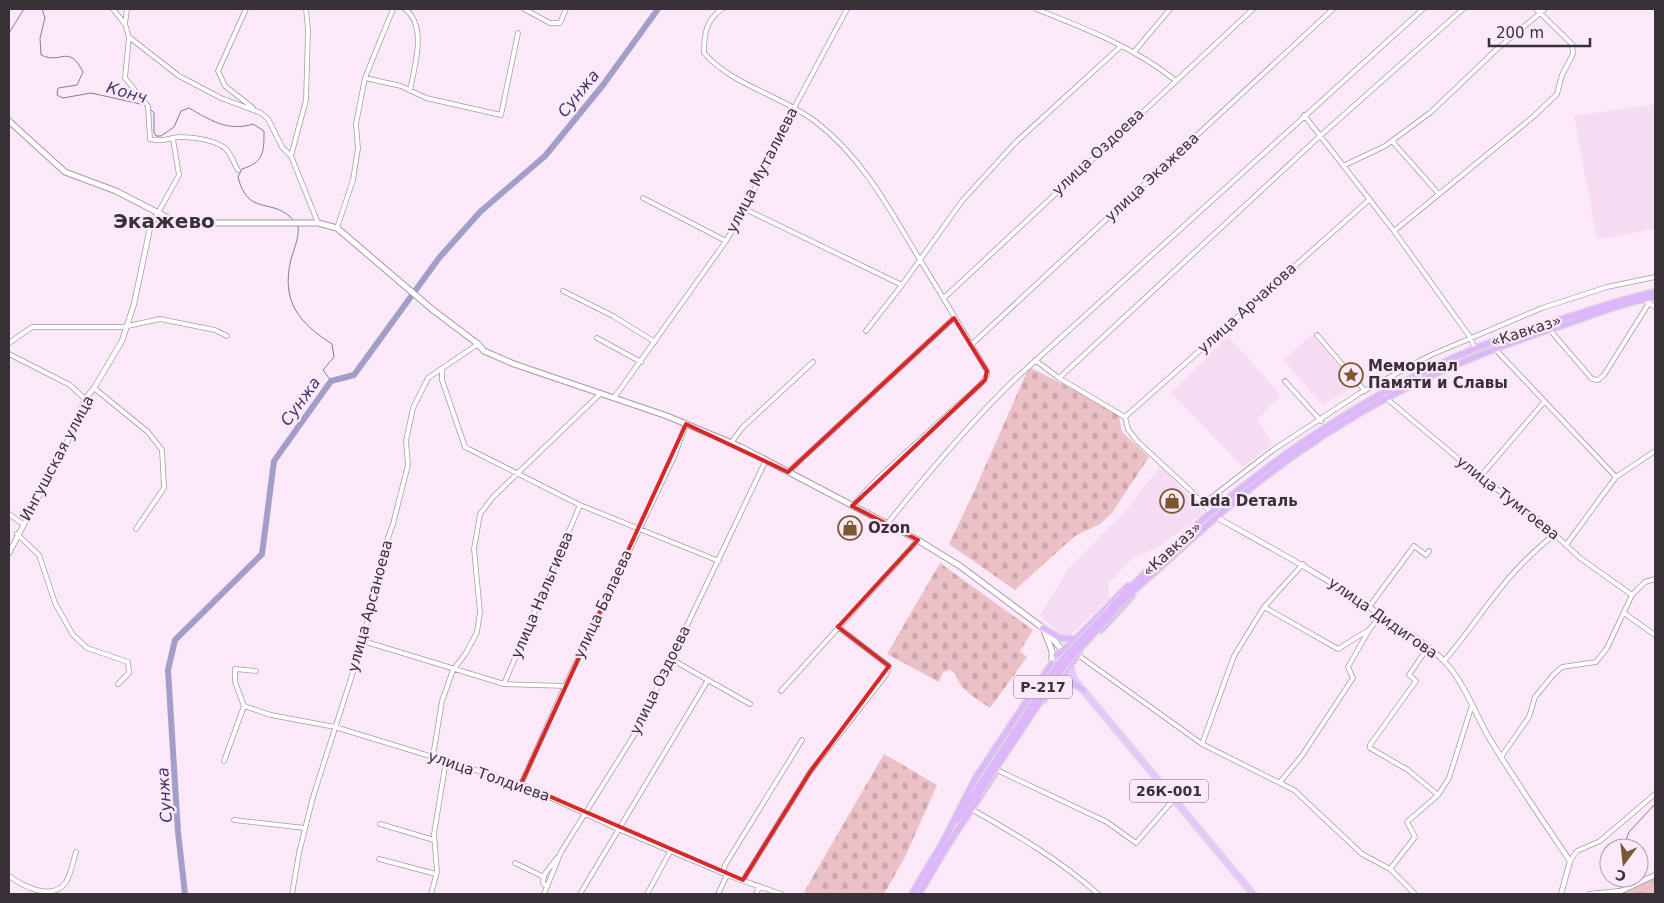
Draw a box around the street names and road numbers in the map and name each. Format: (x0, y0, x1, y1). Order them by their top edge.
street label: улица Муталиева (722, 104, 802, 236)
street label: улица Оздоева (1048, 105, 1148, 199)
street label: улица Экажева (1101, 129, 1203, 225)
street label: улица Арчакова (1194, 259, 1300, 357)
street label: «Кавказ» (1488, 311, 1564, 351)
street label: Ингушская улица (16, 392, 98, 524)
street label: улица Тумгоева (1453, 452, 1563, 544)
street label: «Кавказ» (1139, 518, 1205, 580)
street label: улица Нальгиева (507, 529, 577, 661)
street label: улица Арсаноева (344, 538, 396, 674)
street label: улица Балаева (570, 547, 636, 661)
street label: улица Дидигова (1325, 574, 1441, 662)
street label: улица Оздоева (626, 623, 694, 737)
road number: Р-217 (1014, 676, 1072, 699)
street label: улица Толдиева (426, 747, 552, 805)
road number: 26К-001 (1130, 779, 1208, 802)

